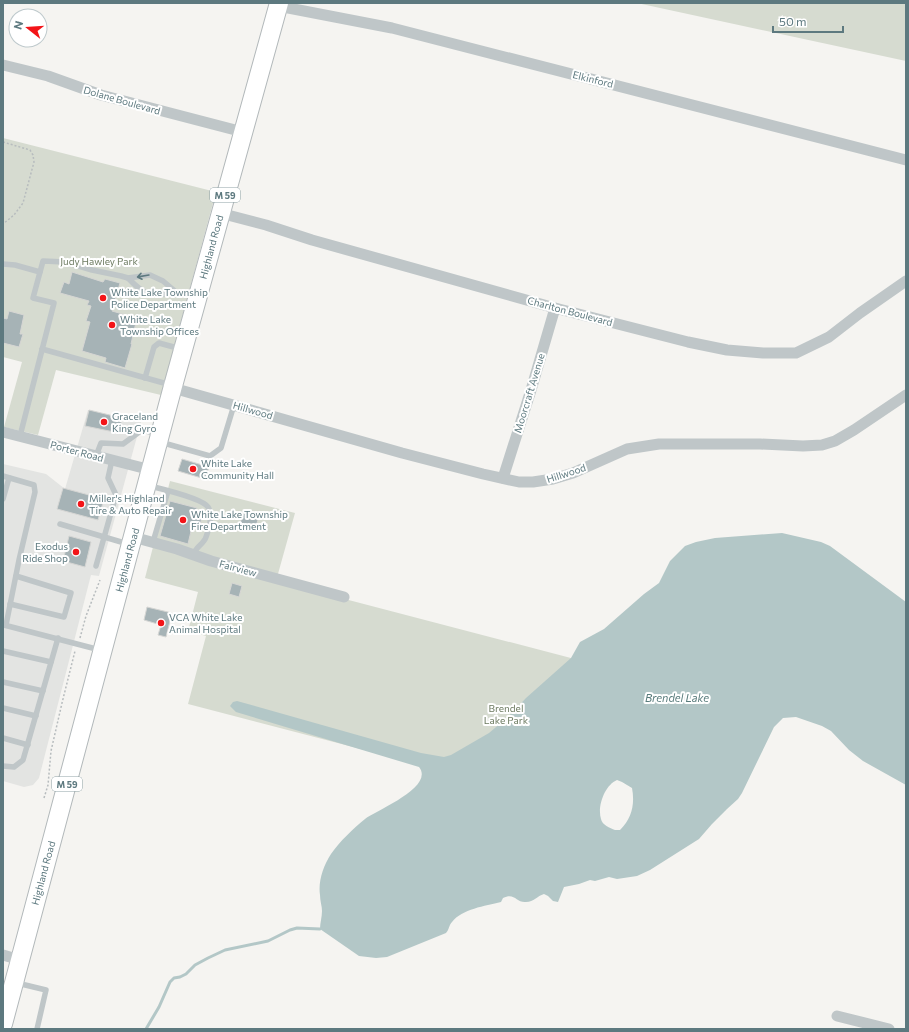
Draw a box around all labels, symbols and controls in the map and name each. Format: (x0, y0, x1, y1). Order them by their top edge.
north arrow (8, 8, 48, 48)
scale bar (773, 8, 843, 34)
text: 50 m (779, 14, 807, 28)
text: N (11, 19, 25, 31)
street label: Elkinford (571, 68, 615, 90)
street label: Dolane Boulevard (82, 83, 162, 117)
road number: M 59 (210, 188, 240, 202)
street label: Highland Road (197, 213, 225, 280)
park label: Judy Hawley Park (60, 255, 138, 267)
one-way arrow (137, 272, 150, 280)
place label: White Lake Township Police Department (111, 286, 208, 310)
marker: White Lake Township Police Department (98, 293, 108, 303)
street label: Charlton Boulevard (526, 294, 614, 328)
place label: White Lake Township Offices (120, 313, 199, 337)
marker: White Lake Township Offices (107, 320, 117, 330)
street label: Moorcraft Avenue (511, 352, 547, 434)
street label: Hillwood (232, 399, 274, 421)
place label: Graceland King Gyro (112, 410, 158, 434)
marker: Graceland King Gyro (99, 417, 109, 427)
street label: Porter Road (49, 438, 105, 464)
place label: White Lake Community Hall (201, 457, 274, 481)
street label: Hillwood (545, 461, 587, 485)
marker: White Lake Community Hall (188, 464, 198, 474)
place label: Miller's Highland Tire & Auto Repair (89, 492, 172, 516)
marker: Miller's Highland Tire & Auto Repair (76, 499, 86, 509)
place label: White Lake Township Fire Department (191, 508, 288, 532)
marker: White Lake Township Fire Department (178, 515, 188, 525)
street label: Highland Road (113, 526, 141, 593)
place label: Exodus Ride Shop (22, 540, 68, 564)
marker: Exodus Ride Shop (71, 547, 81, 557)
street label: Fairview (218, 557, 258, 579)
place label: VCA White Lake Animal Hospital (169, 611, 242, 635)
marker: VCA White Lake Animal Hospital (156, 618, 166, 628)
water label: Brendel Lake (645, 691, 709, 704)
park label: Brendel Lake Park (484, 702, 529, 726)
road number: M 59 (52, 777, 82, 791)
street label: Highland Road (29, 839, 57, 906)

